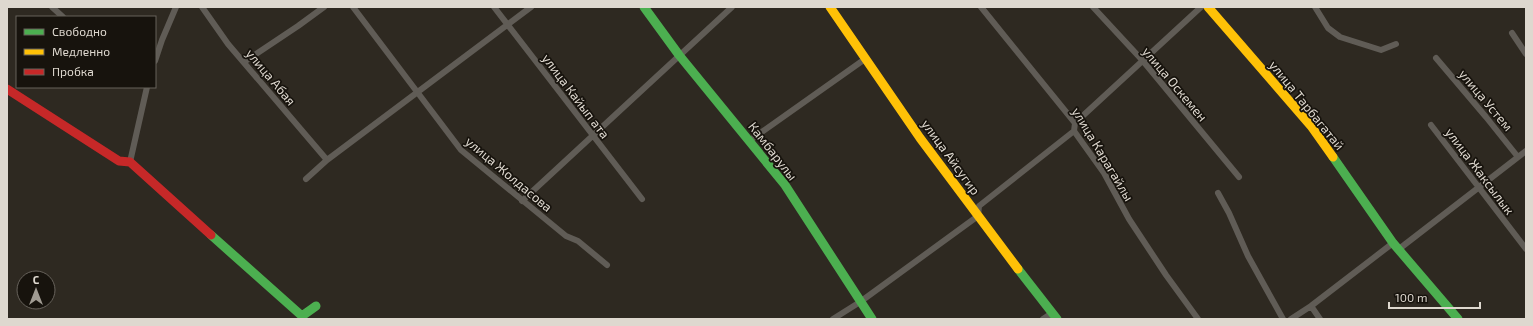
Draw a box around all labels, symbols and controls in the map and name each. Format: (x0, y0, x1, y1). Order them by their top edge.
legend (16, 16, 156, 88)
text: Свободно (52, 24, 107, 38)
street label: улица Оскемен (1139, 43, 1211, 125)
text: Медленно (52, 44, 110, 58)
street label: улица Абая (243, 45, 299, 109)
street label: улица Кайып ата (539, 50, 613, 142)
street label: улица Тарбагатай (1266, 57, 1348, 153)
text: Пробка (52, 64, 94, 78)
street label: улица Устем (1456, 66, 1516, 134)
street label: улица Карагайлы (1069, 104, 1137, 204)
street label: улица Айсугир (918, 116, 984, 198)
street label: Камбарулы (745, 118, 801, 184)
street label: улица Жаксылык (1442, 124, 1518, 218)
street label: улица Жолдасова (462, 133, 556, 215)
north arrow (16, 270, 56, 310)
text: С (33, 273, 40, 286)
scale bar (1389, 284, 1480, 310)
text: 100 m (1395, 290, 1427, 304)

